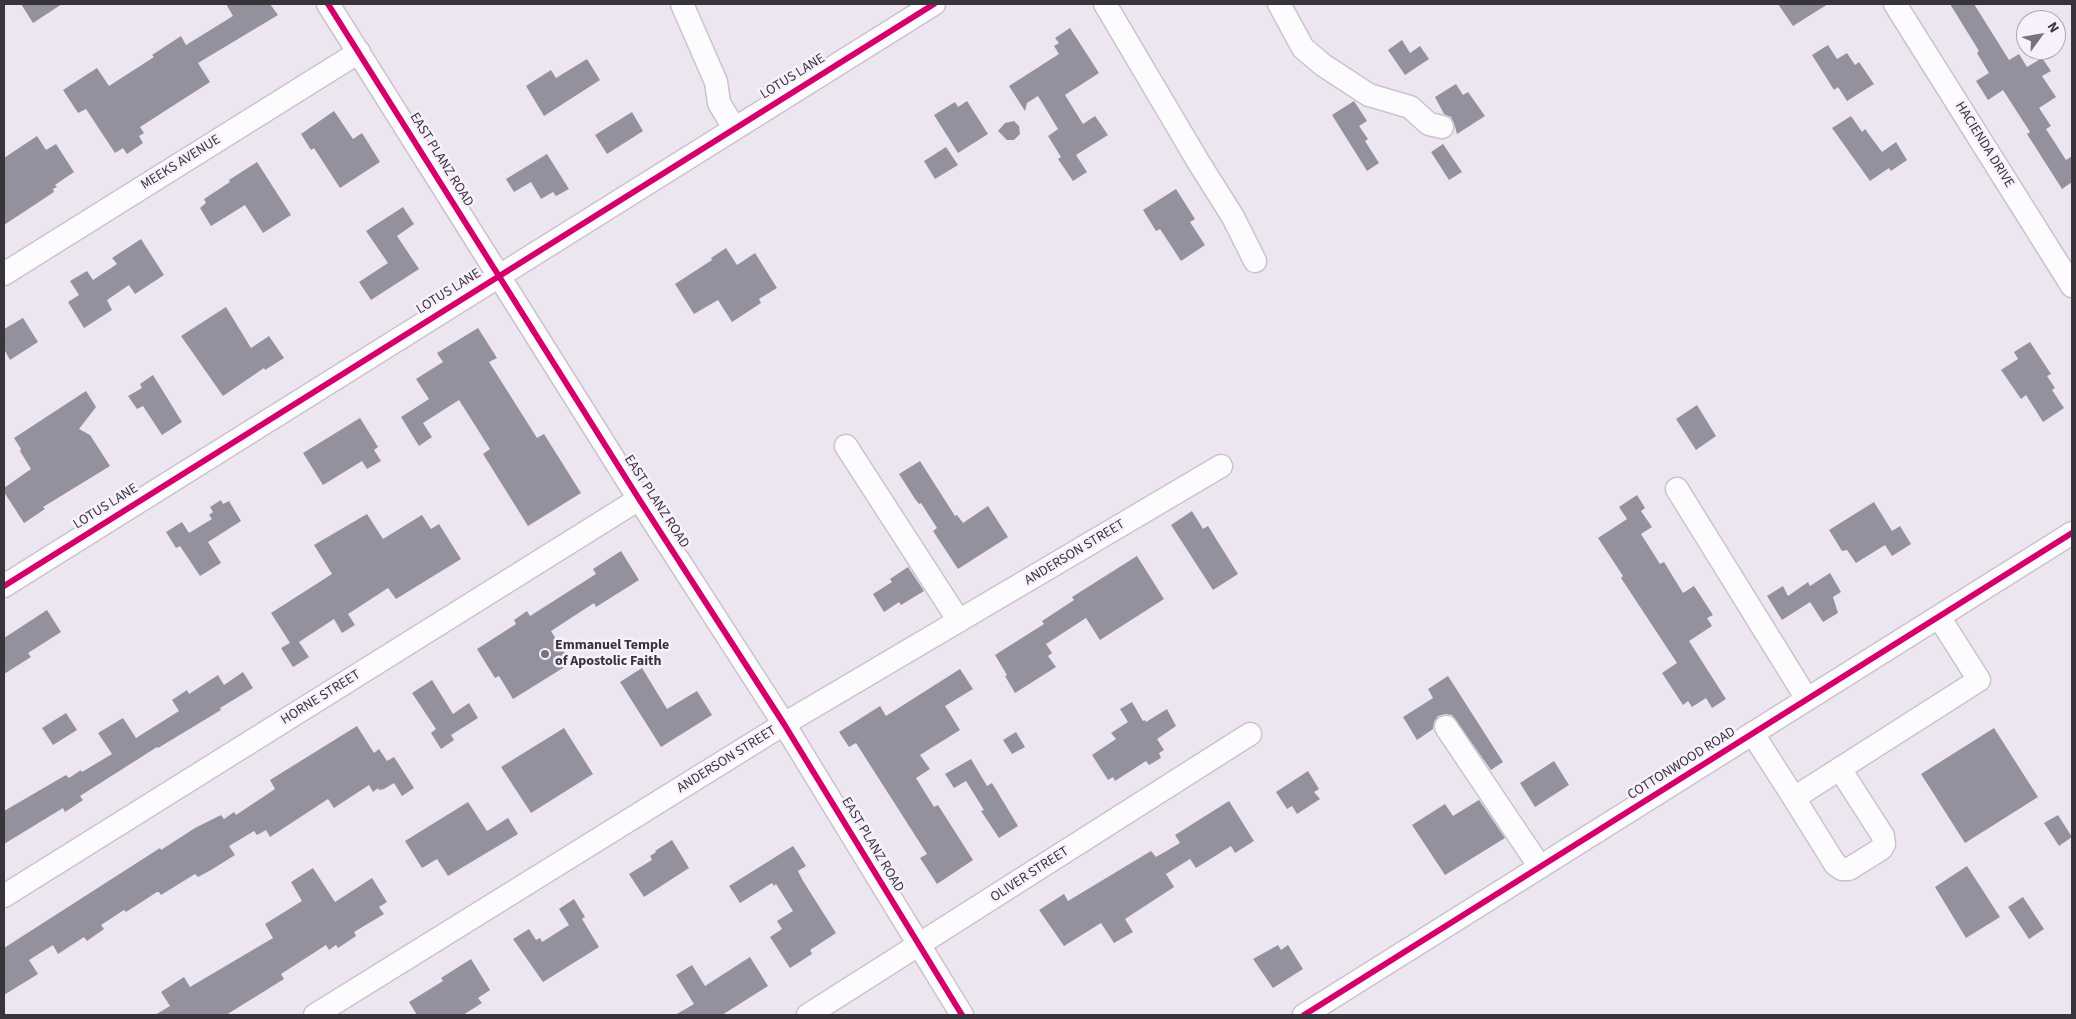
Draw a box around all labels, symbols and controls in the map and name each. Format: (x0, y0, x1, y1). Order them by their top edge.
north arrow (2016, 10, 2066, 60)
text: N (2042, 18, 2064, 37)
street label: LOTUS LANE (758, 51, 828, 103)
street label: HACIENDA DRIVE (1951, 99, 2017, 191)
street label: EAST PLANZ ROAD (405, 110, 477, 210)
street label: MEEKS AVENUE (138, 132, 224, 194)
street label: LOTUS LANE (414, 266, 484, 318)
street label: EAST PLANZ ROAD (620, 452, 692, 552)
street label: LOTUS LANE (71, 481, 141, 533)
street label: ANDERSON STREET (1022, 516, 1128, 590)
place label: Emmanuel Temple of Apostolic Faith (555, 638, 669, 670)
marker: Emmanuel Temple of Apostolic Faith (539, 648, 551, 660)
street label: HORNE STREET (278, 667, 364, 729)
street label: ANDERSON STREET (674, 723, 780, 797)
street label: COTTONWOOD ROAD (1625, 724, 1739, 804)
street label: EAST PLANZ ROAD (837, 795, 907, 895)
street label: OLIVER STREET (988, 843, 1072, 907)

